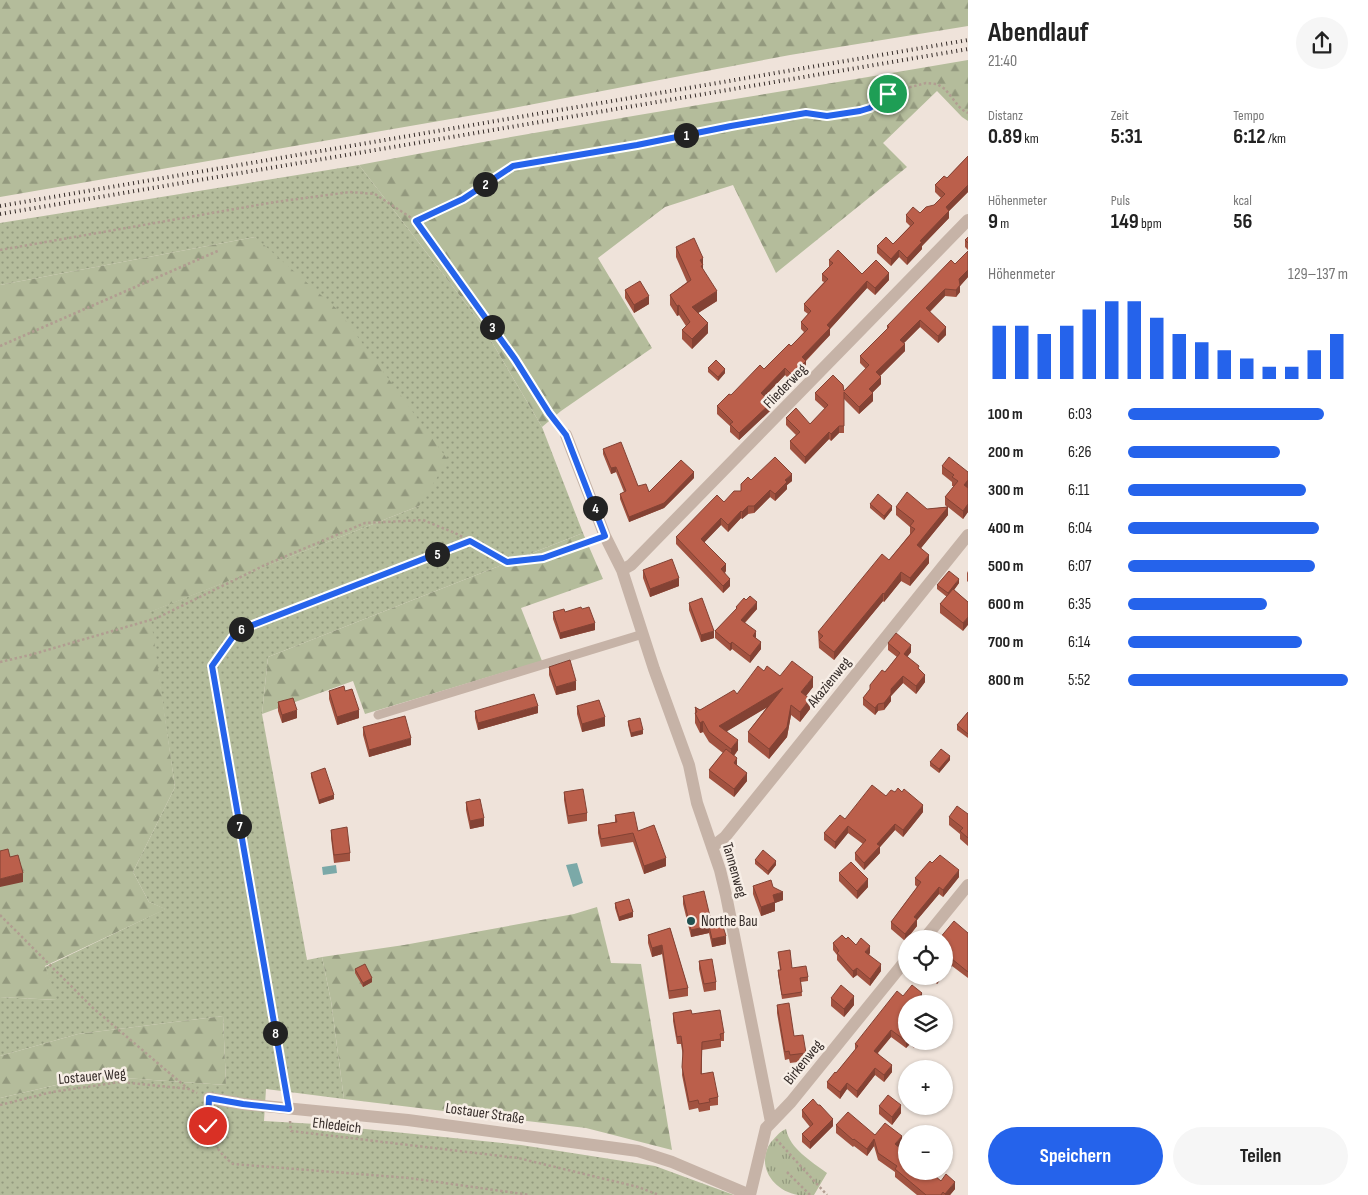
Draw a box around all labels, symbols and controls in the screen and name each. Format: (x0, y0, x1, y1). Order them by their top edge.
text: Abendlauf (988, 16, 1088, 49)
button: share (1296, 17, 1348, 69)
text: 21:40 (988, 52, 1017, 71)
pin (867, 73, 909, 115)
icon: arrive (874, 80, 902, 108)
text: Distanz (988, 107, 1023, 124)
text: Zeit (1111, 107, 1129, 124)
text: Tempo (1233, 107, 1264, 124)
pin: 1 (674, 122, 698, 148)
text: 0.89 (988, 124, 1022, 149)
text: 5:31 (1111, 124, 1142, 149)
text: 6:12 (1233, 124, 1266, 149)
text: 1 (684, 127, 689, 144)
text: km (1022, 130, 1039, 147)
text: /km (1266, 130, 1286, 147)
pin: 2 (472, 172, 498, 196)
text: 2 (482, 176, 489, 193)
text: Höhenmeter (988, 192, 1047, 209)
text: Puls (1111, 192, 1130, 209)
text: kcal (1233, 192, 1252, 209)
text: 9 (988, 209, 998, 234)
text: 149 (1111, 209, 1139, 234)
text: 56 (1233, 209, 1252, 234)
text: m (998, 215, 1009, 232)
text: bpm (1139, 215, 1162, 232)
text: Höhenmeter (988, 265, 1055, 284)
text: 129–137 m (1288, 265, 1348, 284)
pin: 3 (480, 314, 504, 340)
text: 3 (489, 319, 496, 336)
street label: Fliederweg (759, 360, 811, 413)
text: 100 m (988, 405, 1023, 424)
text: 6:03 (1068, 405, 1092, 424)
text: 200 m (988, 443, 1023, 462)
text: 6:26 (1068, 443, 1092, 462)
text: 300 m (988, 481, 1024, 500)
text: 6:11 (1068, 481, 1089, 500)
pin: 4 (582, 496, 608, 520)
text: 4 (592, 500, 599, 517)
text: 400 m (988, 519, 1024, 538)
text: 6:04 (1068, 519, 1092, 538)
pin: 5 (424, 542, 450, 566)
text: 5 (434, 546, 441, 563)
text: 500 m (988, 557, 1023, 576)
text: 6:07 (1068, 557, 1092, 576)
text: 600 m (988, 595, 1024, 614)
text: 6:35 (1068, 595, 1091, 614)
pin: 6 (228, 616, 254, 642)
text: 6 (238, 621, 245, 638)
text: 700 m (988, 633, 1023, 652)
text: 6:14 (1068, 633, 1090, 652)
street label: Akazienweg (803, 653, 855, 712)
text: 800 m (988, 671, 1024, 690)
text: 5:52 (1068, 671, 1090, 690)
pin: 7 (226, 814, 252, 838)
text: 7 (236, 818, 243, 835)
street label: Tannenweg (718, 840, 751, 900)
place label: Northe Bau (701, 912, 758, 931)
marker: Northe Bau (685, 915, 697, 927)
map controls (898, 930, 953, 1180)
button: locate (898, 930, 953, 985)
button: layers (898, 995, 953, 1050)
pin: 8 (262, 1020, 288, 1046)
text: 8 (272, 1025, 279, 1042)
street label: Birkenweg (780, 1036, 827, 1089)
button: + (898, 1060, 953, 1115)
street label: Lostauer Weg (57, 1064, 127, 1089)
street label: Lostauer Straße (444, 1099, 526, 1128)
pin (187, 1105, 229, 1147)
icon: check (194, 1112, 222, 1140)
street label: Ehledeich (312, 1113, 362, 1138)
button: − (898, 1125, 953, 1180)
button: Speichern (988, 1127, 1163, 1185)
button: Teilen (1173, 1127, 1348, 1185)

